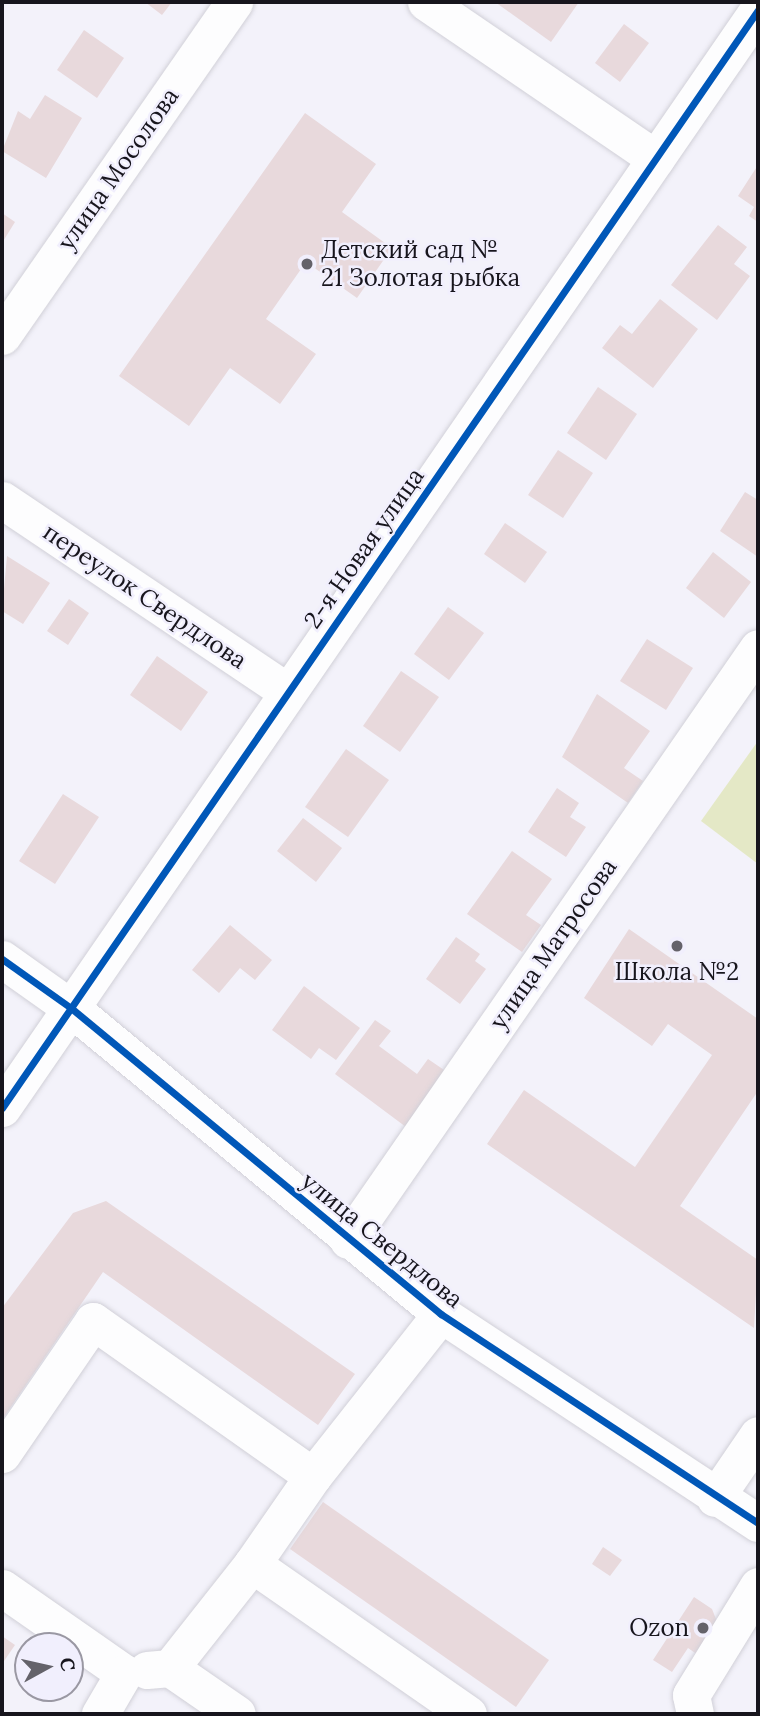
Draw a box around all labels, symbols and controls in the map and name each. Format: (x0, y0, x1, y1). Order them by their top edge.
street label: улица Мосолова (51, 82, 185, 256)
place label: Детский сад № 21 Золотая рыбка (321, 236, 520, 292)
marker: Детский сад № 21 Золотая рыбка (299, 256, 315, 272)
street label: 2-я Новая улица (298, 462, 430, 634)
street label: переулок Свердлова (38, 517, 252, 675)
street label: улица Матросова (483, 853, 623, 1035)
marker: Школа №2 (669, 938, 685, 954)
place label: Школа №2 (615, 958, 739, 986)
street label: улица Свердлова (296, 1166, 468, 1314)
place label: Ozon (629, 1614, 689, 1642)
marker: Ozon (695, 1620, 711, 1636)
north arrow (14, 1632, 84, 1702)
text: С (55, 1656, 81, 1672)

